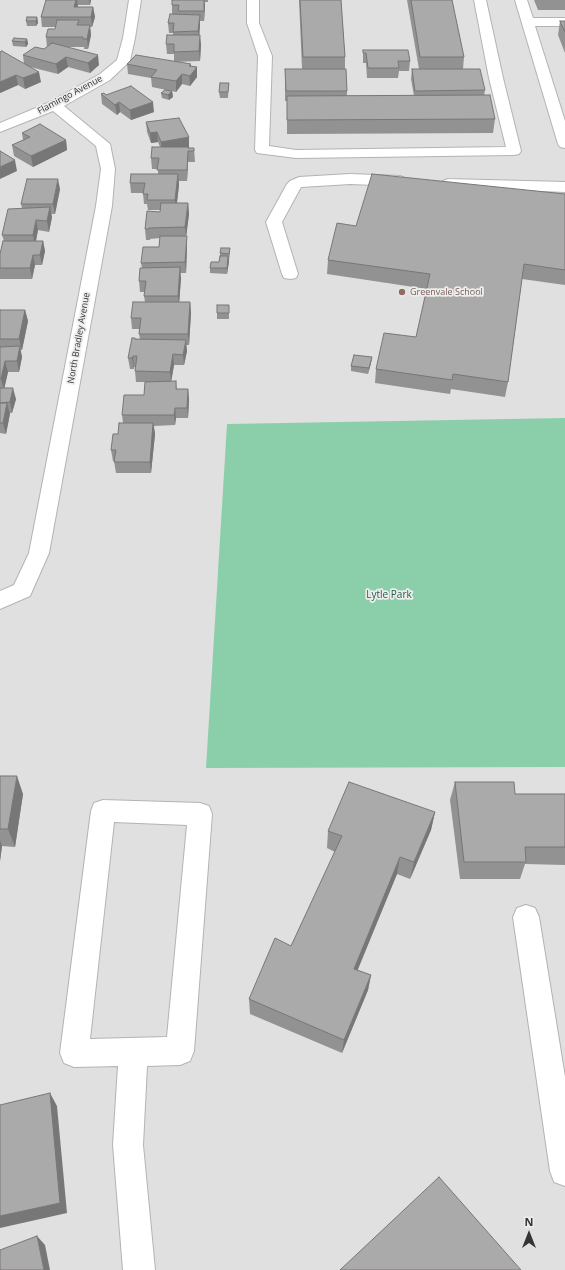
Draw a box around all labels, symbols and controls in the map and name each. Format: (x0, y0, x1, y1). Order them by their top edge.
street label: Flamingo Avenue (36, 73, 104, 117)
marker: Greenvale School (397, 287, 407, 297)
place label: Greenvale School (410, 287, 483, 297)
street label: North Bradley Avenue (66, 292, 92, 384)
park label: Lytle Park (366, 589, 412, 601)
north arrow (509, 1214, 549, 1254)
text: N (525, 1214, 533, 1229)

